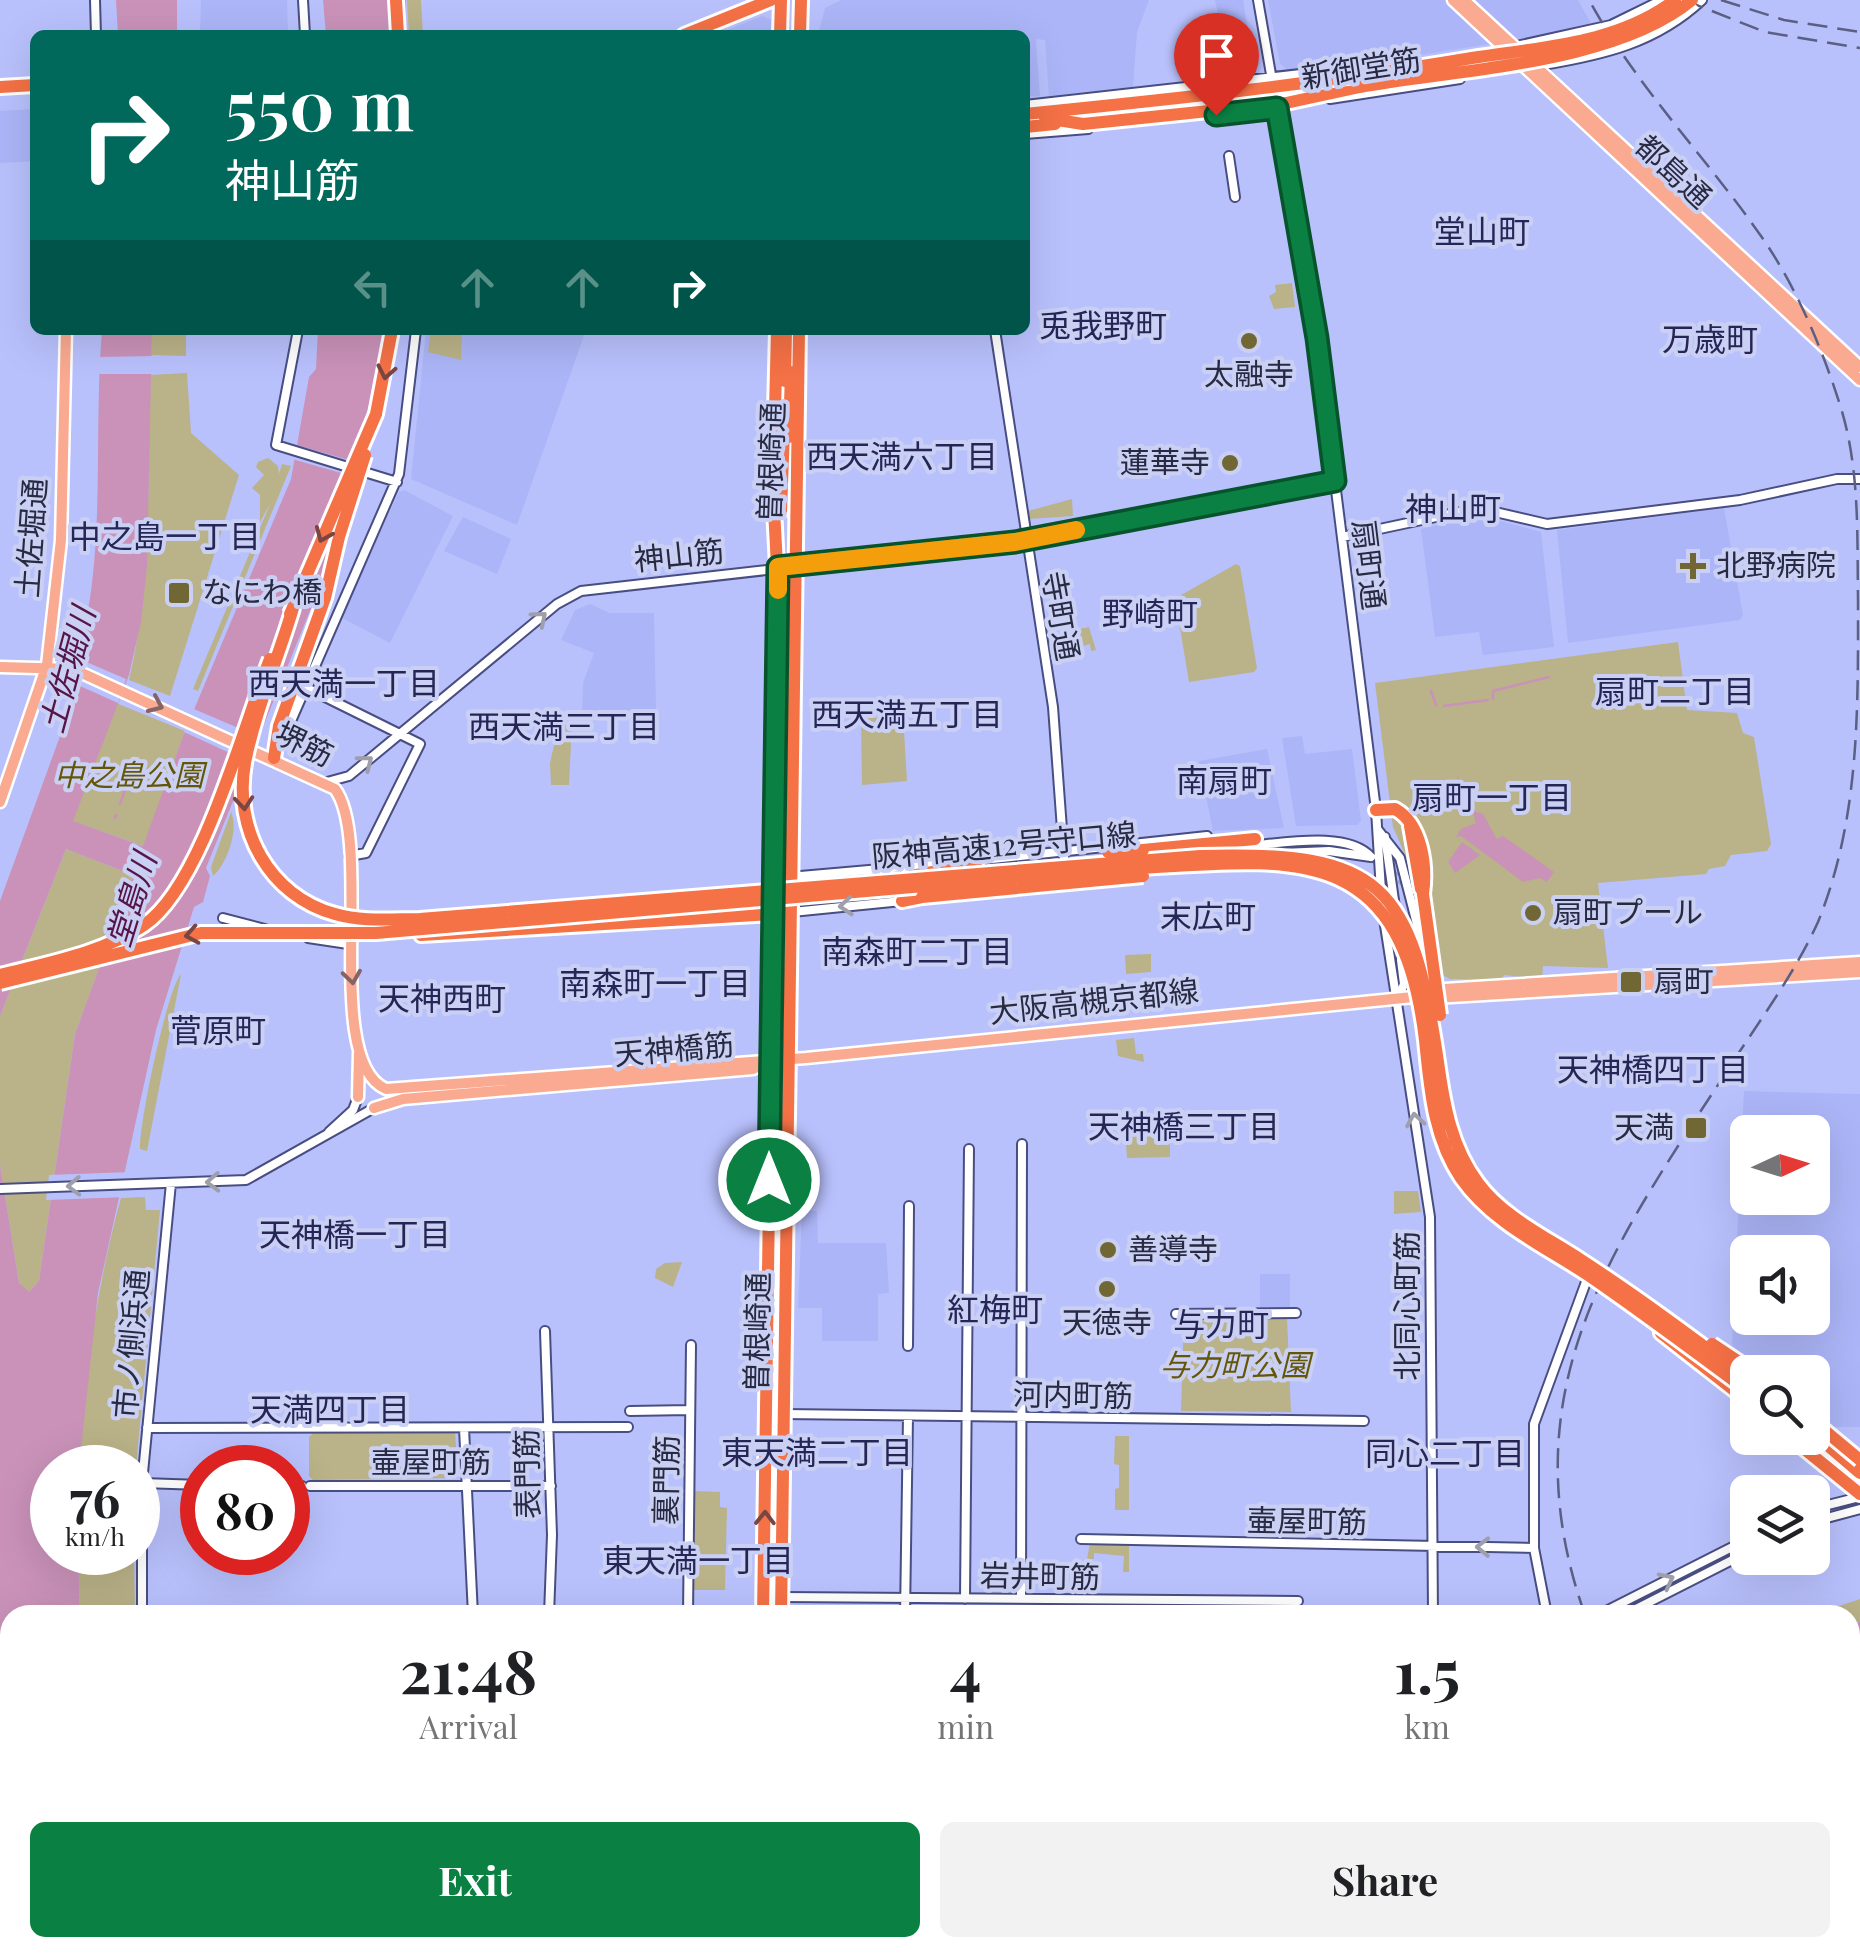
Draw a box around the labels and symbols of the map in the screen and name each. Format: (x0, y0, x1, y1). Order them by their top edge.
pin (1174, 13, 1259, 116)
street label: 新御堂筋 (1298, 38, 1423, 96)
street label: 都島通 (1628, 125, 1721, 216)
district label: 堂山町 (1434, 208, 1530, 251)
district label: 兎我野町 (1039, 302, 1167, 345)
district label: 万歳町 (1662, 316, 1758, 359)
marker: 太融寺 (1238, 330, 1260, 352)
place label: 太融寺 (1204, 353, 1294, 393)
one-way arrow (377, 363, 398, 380)
street label: 曽根崎通 (748, 401, 792, 523)
district label: 西天満六丁目 (806, 433, 998, 476)
place label: 蓮華寺 (1120, 441, 1210, 481)
marker: 蓮華寺 (1219, 452, 1241, 474)
street label: 土佐堀通 (6, 477, 54, 599)
district label: 神山町 (1405, 485, 1501, 528)
district label: 中之島一丁目 (69, 513, 261, 556)
street label: 扇町通 (1345, 518, 1395, 612)
one-way arrow (315, 525, 335, 543)
street label: 神山筋 (632, 529, 726, 579)
place label: 北野病院 (1716, 544, 1836, 584)
marker: 北野病院 (1680, 553, 1706, 579)
street label: 寺町通 (1034, 568, 1089, 663)
place label: なにわ橋 (202, 571, 322, 611)
marker: なにわ橋 (166, 580, 192, 606)
district label: 野崎町 (1102, 590, 1198, 633)
water label: 土佐堀川 (28, 599, 104, 737)
one-way arrow (528, 611, 546, 629)
district label: 西天満一丁目 (248, 660, 440, 703)
district label: 扇町二丁目 (1595, 668, 1755, 711)
district label: 西天満五丁目 (811, 691, 1003, 734)
one-way arrow (146, 693, 164, 713)
district label: 西天満三丁目 (468, 703, 660, 746)
street label: 堺筋 (269, 712, 341, 774)
park label: 中之島公園 (54, 754, 208, 794)
one-way arrow (355, 756, 373, 774)
district label: 南扇町 (1176, 757, 1272, 800)
district label: 扇町一丁目 (1412, 774, 1572, 817)
one-way arrow (233, 795, 254, 811)
street label: 阪神高速12号守口線 (870, 813, 1138, 876)
water label: 堂島川 (95, 844, 165, 951)
place label: 扇町プール (1553, 891, 1703, 931)
district label: 末広町 (1160, 893, 1256, 936)
one-way arrow (837, 894, 853, 916)
marker: 扇町プール (1522, 902, 1544, 924)
one-way arrow (183, 924, 200, 945)
district label: 南森町二丁目 (821, 928, 1013, 971)
district label: 南森町一丁目 (559, 960, 751, 1003)
place label: 扇町 (1654, 960, 1714, 1000)
one-way arrow (341, 969, 362, 985)
street label: 大阪高槻京都線 (987, 969, 1200, 1031)
marker: 扇町 (1618, 969, 1644, 995)
district label: 天神西町 (378, 975, 506, 1018)
district label: 菅原町 (170, 1007, 266, 1050)
street label: 天神橋筋 (612, 1023, 735, 1073)
district label: 天神橋四丁目 (1557, 1046, 1749, 1089)
district label: 天神橋三丁目 (1088, 1103, 1280, 1146)
place label: 天満 (1614, 1106, 1674, 1146)
one-way arrow (1405, 1112, 1426, 1129)
marker: 天満 (1683, 1115, 1709, 1141)
north arrow (1730, 1115, 1830, 1215)
position arrow (717, 1128, 821, 1232)
one-way arrow (204, 1171, 220, 1192)
one-way arrow (65, 1176, 81, 1197)
district label: 天神橋一丁目 (259, 1211, 451, 1254)
place label: 善導寺 (1128, 1228, 1218, 1268)
street label: 北同心町筋 (1386, 1231, 1426, 1381)
marker: 善導寺 (1097, 1239, 1119, 1261)
street label: 市ノ側浜通 (104, 1267, 156, 1420)
street label: 曽根崎通 (735, 1272, 777, 1392)
marker: 天徳寺 (1096, 1278, 1118, 1300)
district label: 紅梅町 (947, 1286, 1043, 1329)
place label: 天徳寺 (1062, 1301, 1152, 1341)
district label: 与力町 (1173, 1301, 1269, 1344)
park label: 与力町公園 (1160, 1344, 1314, 1384)
street label: 河内町筋 (1013, 1373, 1133, 1415)
district label: 天満四丁目 (250, 1386, 410, 1429)
street label: 表門筋 (505, 1429, 547, 1519)
district label: 東天満二丁目 (721, 1429, 913, 1472)
district label: 同心二丁目 (1365, 1430, 1525, 1473)
street label: 裏門筋 (644, 1435, 686, 1525)
street label: 壷屋町筋 (371, 1441, 491, 1481)
speed limit sign: 80 (180, 1445, 310, 1575)
street label: 壷屋町筋 (1247, 1499, 1367, 1541)
one-way arrow (754, 1509, 775, 1525)
one-way arrow (1475, 1536, 1490, 1558)
district label: 東天満一丁目 (602, 1537, 794, 1580)
street label: 岩井町筋 (980, 1554, 1100, 1596)
one-way arrow (1657, 1573, 1675, 1593)

